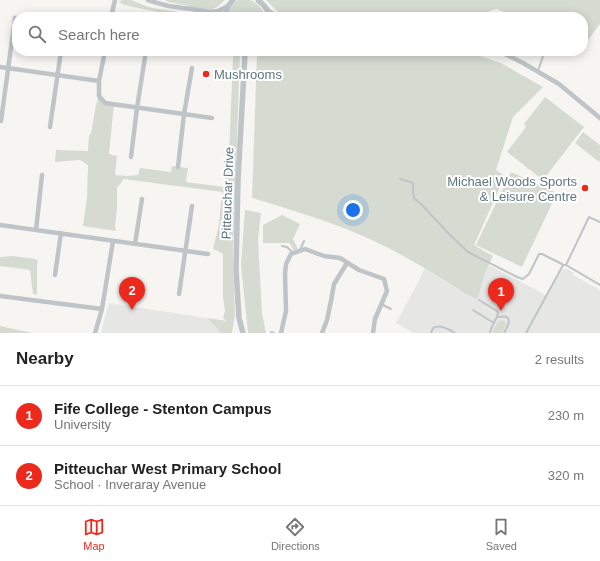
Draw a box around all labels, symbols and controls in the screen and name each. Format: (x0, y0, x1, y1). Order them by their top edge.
search box (12, 12, 588, 56)
icon: search (26, 23, 48, 45)
text: Search here (58, 26, 140, 43)
place label: Mushrooms (214, 67, 282, 82)
marker: Mushrooms (201, 69, 211, 79)
street label: Pitteuchar Drive (218, 147, 237, 239)
place label: Michael Woods Sports & Leisure Centre (447, 174, 577, 204)
marker: Michael Woods Sports & Leisure Centre (580, 183, 590, 193)
your location (343, 200, 363, 220)
pin: 2 (119, 277, 145, 310)
pin: 1 (488, 278, 514, 311)
text: Nearby (16, 349, 74, 368)
text: 2 results (535, 352, 584, 367)
text: Fife College - Stenton Campus (54, 400, 272, 417)
text: 1 (25, 408, 33, 423)
text: 230 m (548, 408, 584, 423)
text: University (54, 417, 111, 432)
text: Pitteuchar West Primary School (54, 460, 281, 477)
text: 2 (25, 468, 33, 483)
text: 320 m (548, 468, 584, 483)
text: School · Inveraray Avenue (54, 477, 206, 492)
tab: Map (83, 516, 105, 552)
tab: Directions (271, 516, 320, 552)
tab: Saved (486, 516, 517, 552)

